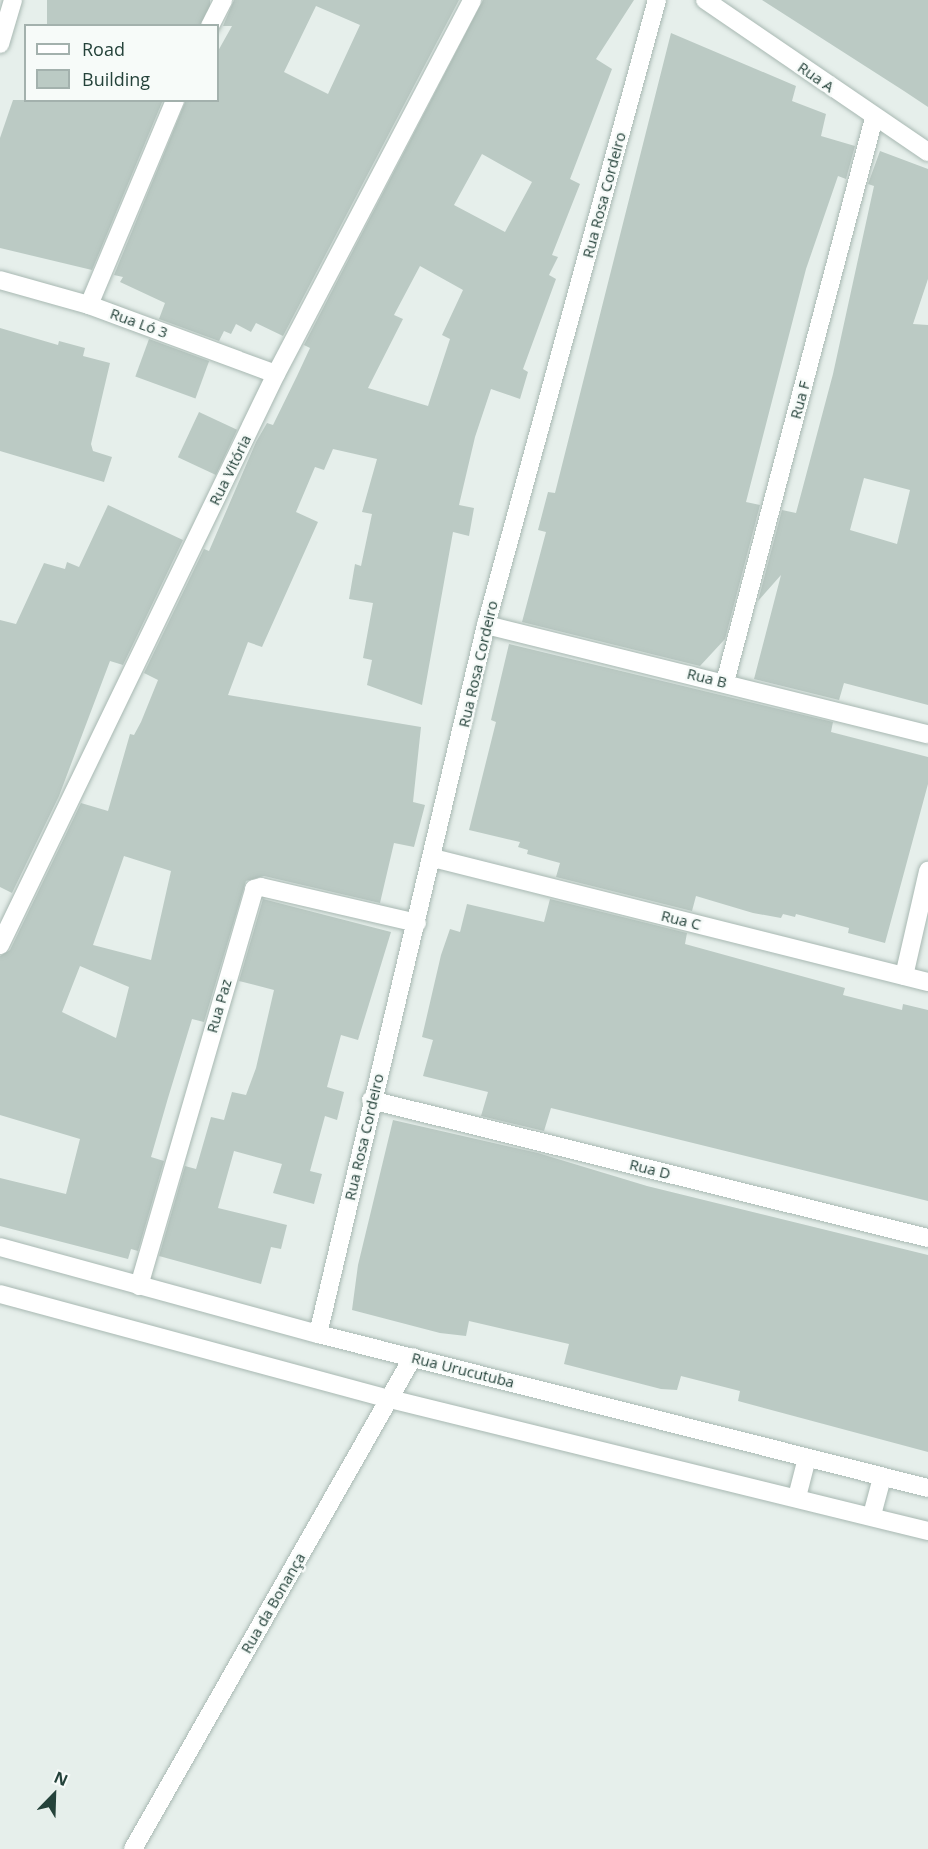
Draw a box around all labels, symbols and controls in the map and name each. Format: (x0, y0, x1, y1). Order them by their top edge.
legend (24, 24, 219, 102)
text: Road (82, 37, 125, 61)
street label: Rua A (794, 58, 838, 96)
text: Building (82, 67, 150, 91)
street label: Rua Rosa Cordeiro (579, 130, 629, 260)
street label: Rua Ló 3 (108, 304, 170, 342)
street label: Rua F (786, 379, 814, 421)
street label: Rua Vitória (205, 432, 255, 508)
street label: Rua Rosa Cordeiro (455, 599, 501, 729)
street label: Rua B (685, 664, 729, 692)
street label: Rua C (659, 906, 703, 934)
street label: Rua Paz (203, 977, 235, 1035)
street label: Rua Rosa Cordeiro (341, 1072, 387, 1202)
street label: Rua D (628, 1155, 672, 1183)
street label: Rua Urucutuba (410, 1349, 516, 1391)
street label: Rua da Bonança (237, 1550, 309, 1656)
north arrow (24, 1765, 84, 1825)
text: N (51, 1766, 71, 1791)

